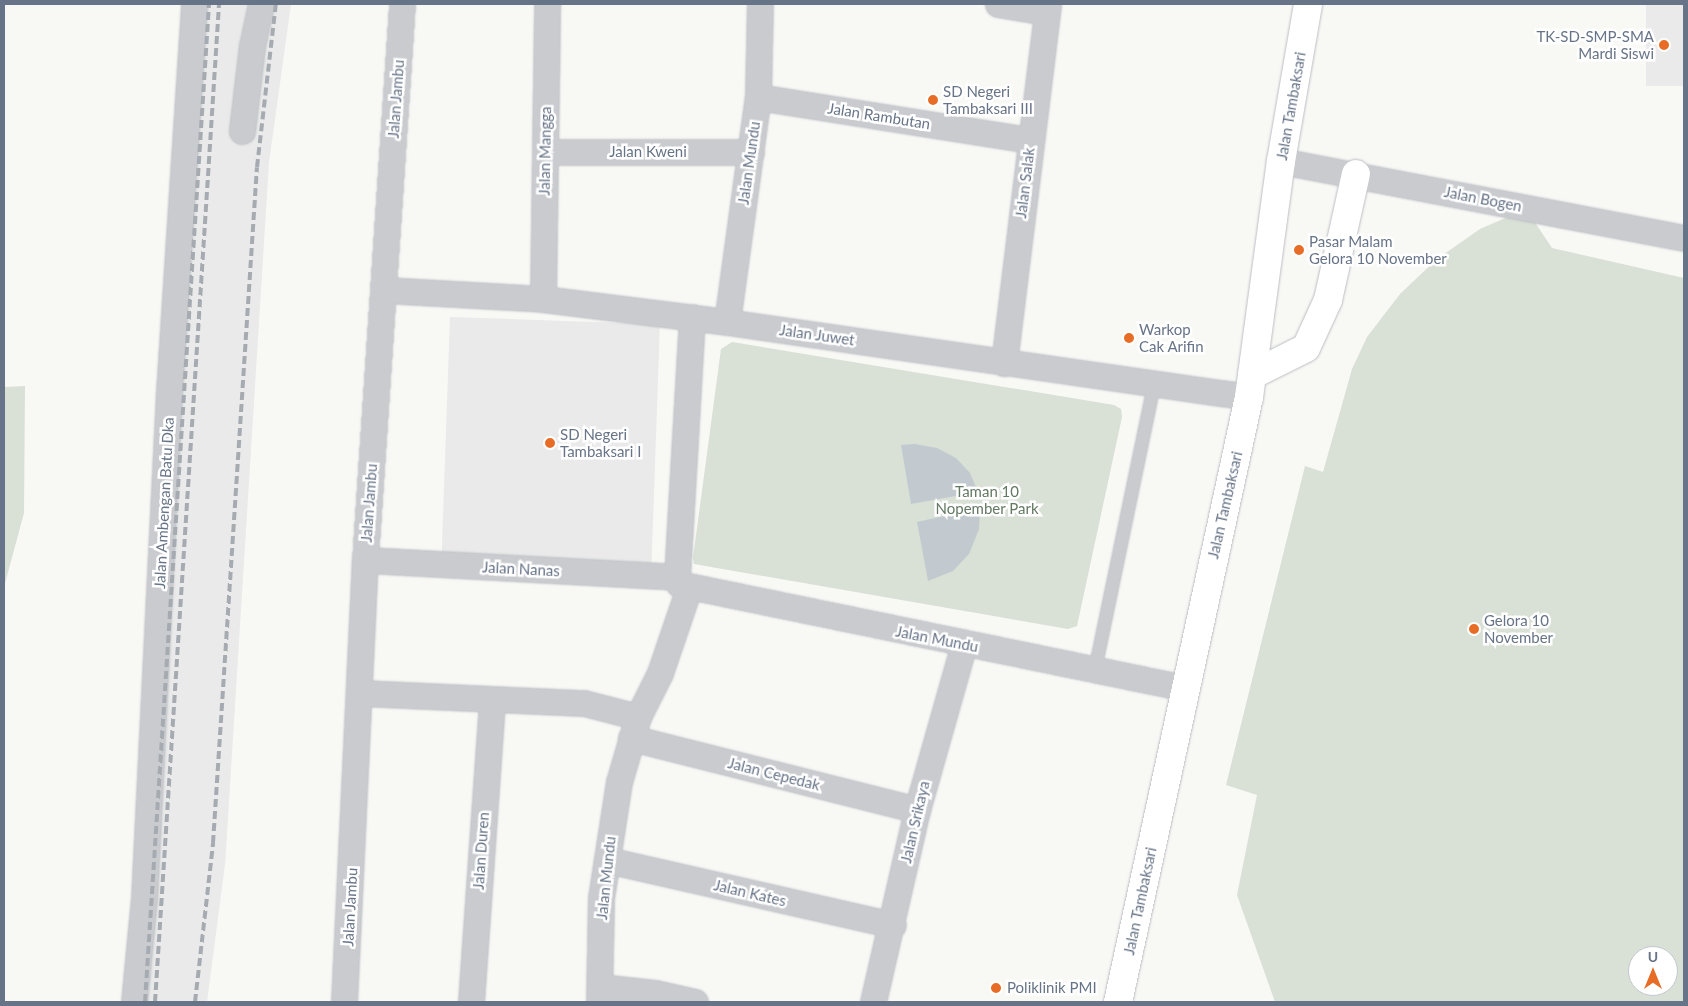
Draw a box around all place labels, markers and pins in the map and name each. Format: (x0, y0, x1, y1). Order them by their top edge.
place label: TK-SD-SMP-SMA Mardi Siswi (1536, 27, 1654, 62)
marker: TK-SD-SMP-SMA Mardi Siswi (1658, 39, 1670, 51)
place label: SD Negeri Tambaksari III (943, 82, 1033, 117)
marker: SD Negeri Tambaksari III (927, 94, 939, 106)
place label: Pasar Malam Gelora 10 November (1309, 232, 1447, 267)
marker: Pasar Malam Gelora 10 November (1293, 244, 1305, 256)
place label: Warkop Cak Arifin (1139, 320, 1204, 355)
marker: Warkop Cak Arifin (1123, 332, 1135, 344)
place label: SD Negeri Tambaksari I (560, 425, 641, 460)
marker: SD Negeri Tambaksari I (544, 437, 556, 449)
place label: Gelora 10 November (1484, 611, 1553, 646)
marker: Gelora 10 November (1468, 623, 1480, 635)
place label: Poliklinik PMI (1007, 979, 1097, 997)
marker: Poliklinik PMI (989, 981, 1003, 995)

